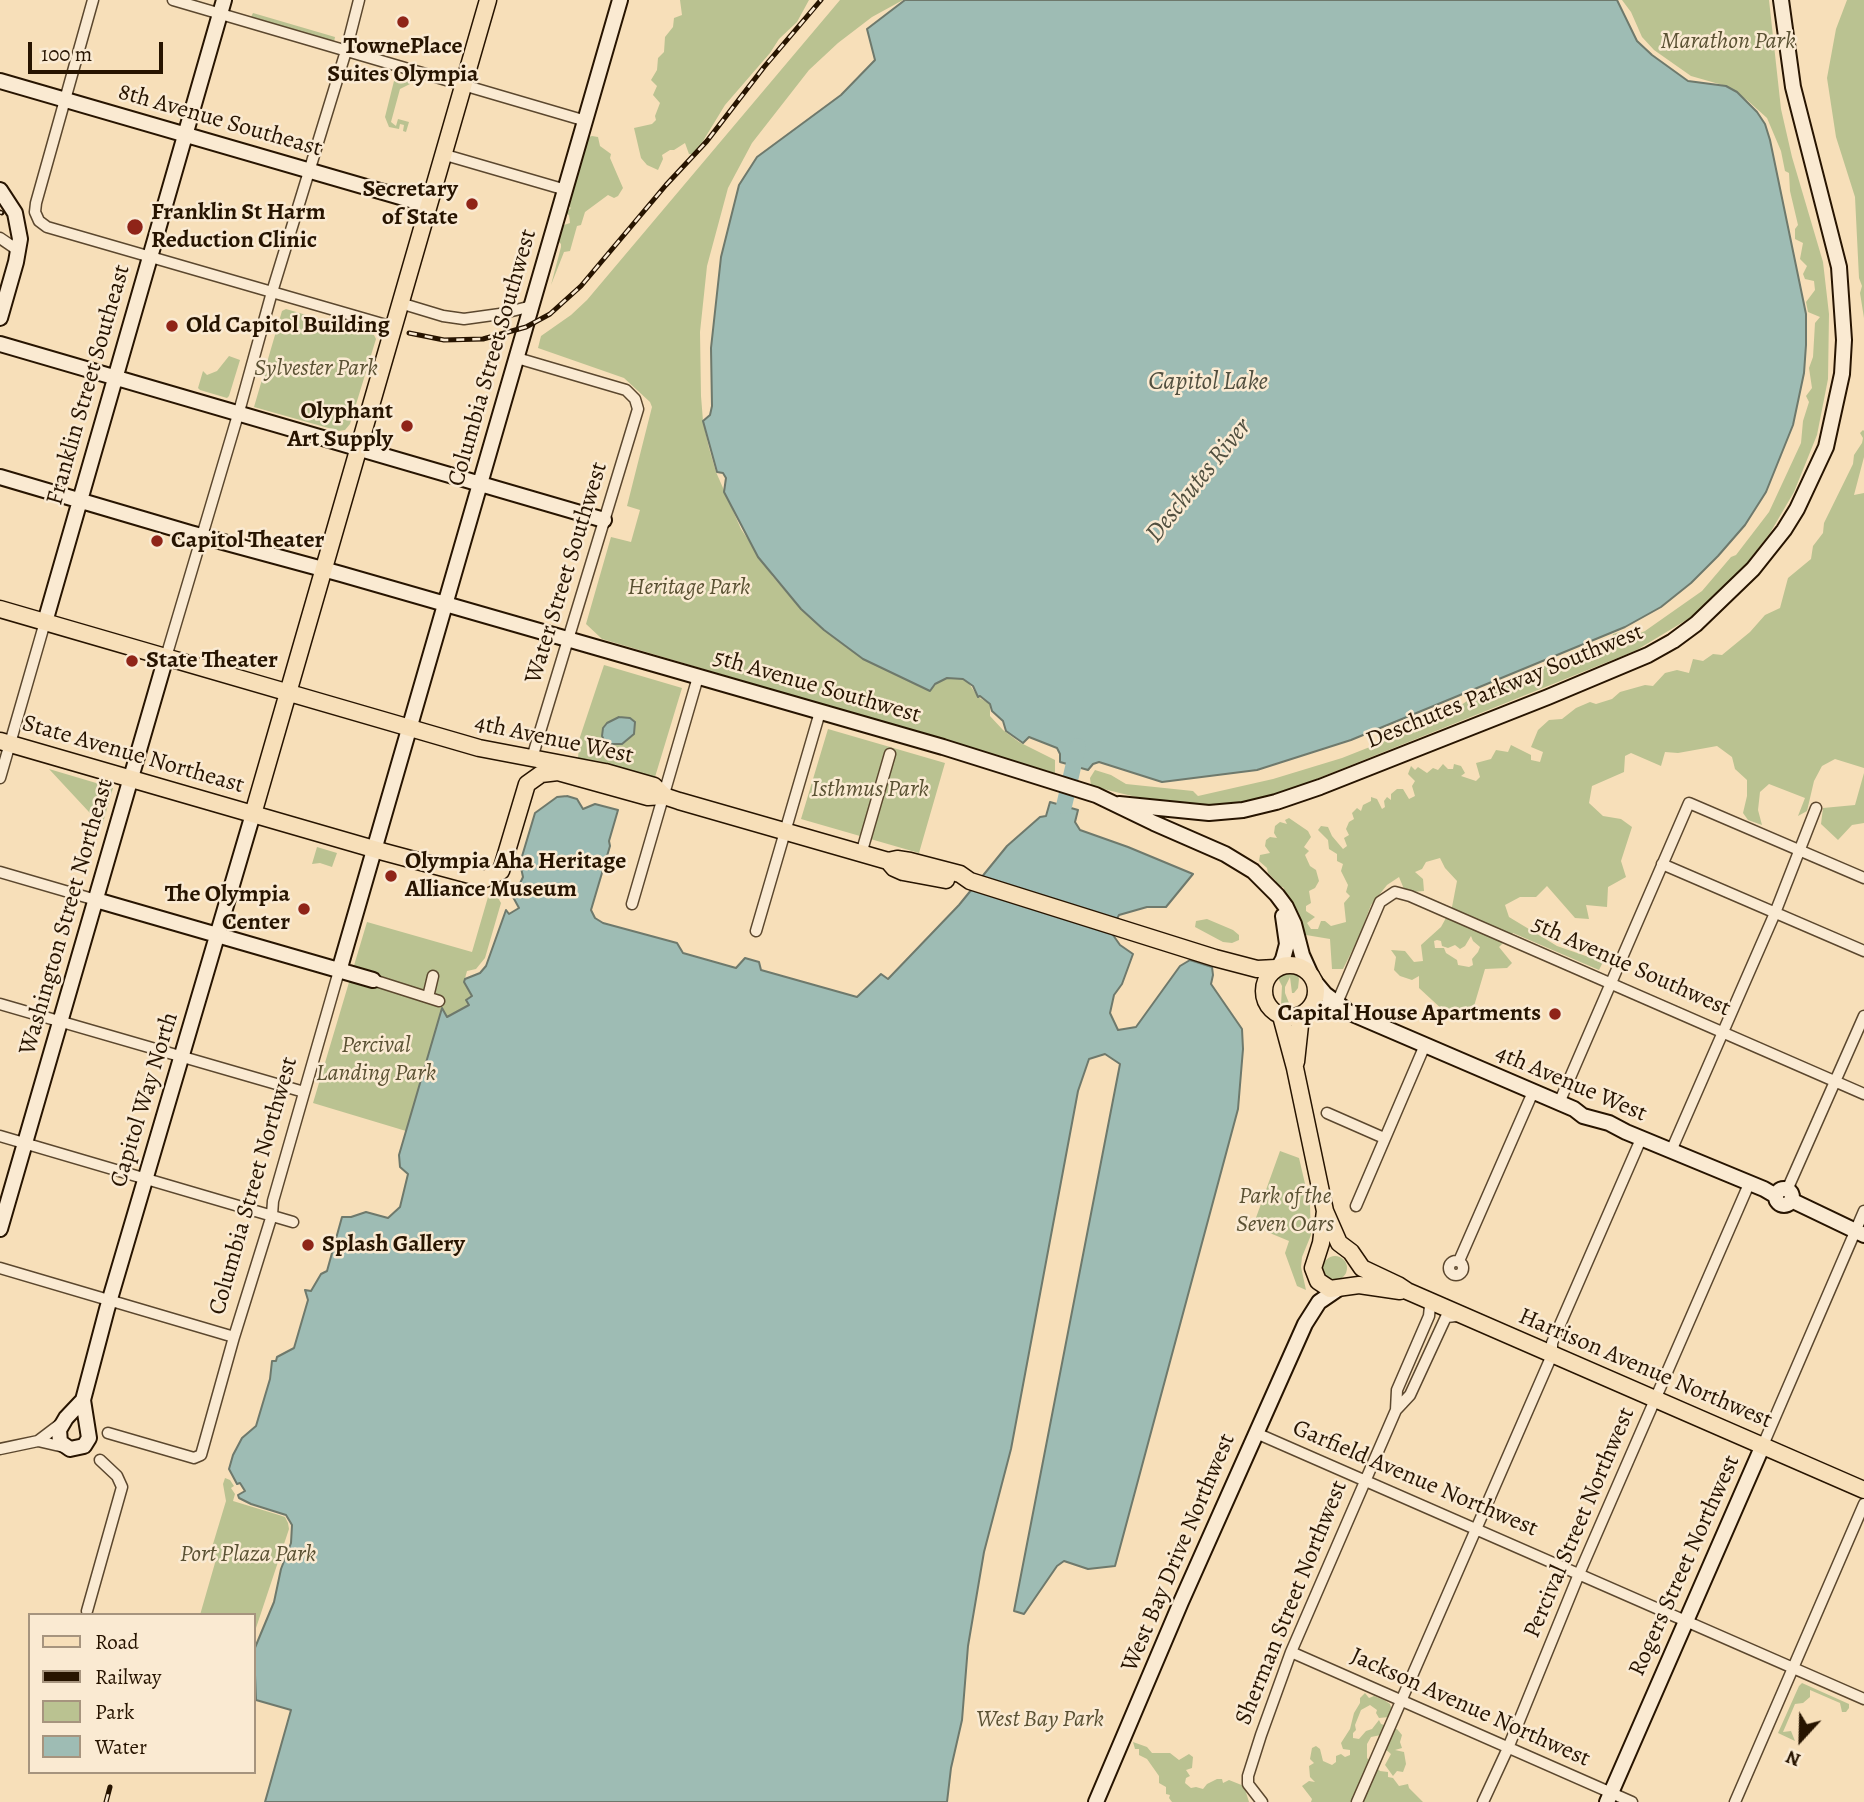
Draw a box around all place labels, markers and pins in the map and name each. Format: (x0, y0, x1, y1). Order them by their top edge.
marker: TownePlace Suites Olympia (395, 14, 411, 30)
place label: TownePlace Suites Olympia (327, 33, 479, 89)
place label: Secretary of State (362, 176, 458, 232)
marker: Secretary of State (464, 196, 480, 212)
place label: Franklin St Harm Reduction Clinic (151, 199, 326, 255)
marker: Franklin St Harm Reduction Clinic (125, 217, 145, 237)
place label: Old Capitol Building (186, 312, 390, 340)
marker: Old Capitol Building (164, 318, 180, 334)
place label: Olyphant Art Supply (287, 398, 393, 454)
marker: Olyphant Art Supply (399, 418, 415, 434)
place label: Capitol Theater (171, 527, 324, 555)
marker: Capitol Theater (149, 533, 165, 549)
place label: State Theater (146, 647, 278, 675)
marker: State Theater (124, 653, 140, 669)
place label: Olympia Aha Heritage Alliance Museum (405, 848, 626, 904)
marker: Olympia Aha Heritage Alliance Museum (383, 868, 399, 884)
place label: The Olympia Center (165, 881, 290, 937)
marker: The Olympia Center (296, 901, 312, 917)
place label: Capital House Apartments (1277, 1000, 1541, 1028)
marker: Capital House Apartments (1547, 1006, 1563, 1022)
place label: Splash Gallery (322, 1231, 465, 1259)
marker: Splash Gallery (300, 1237, 316, 1253)

